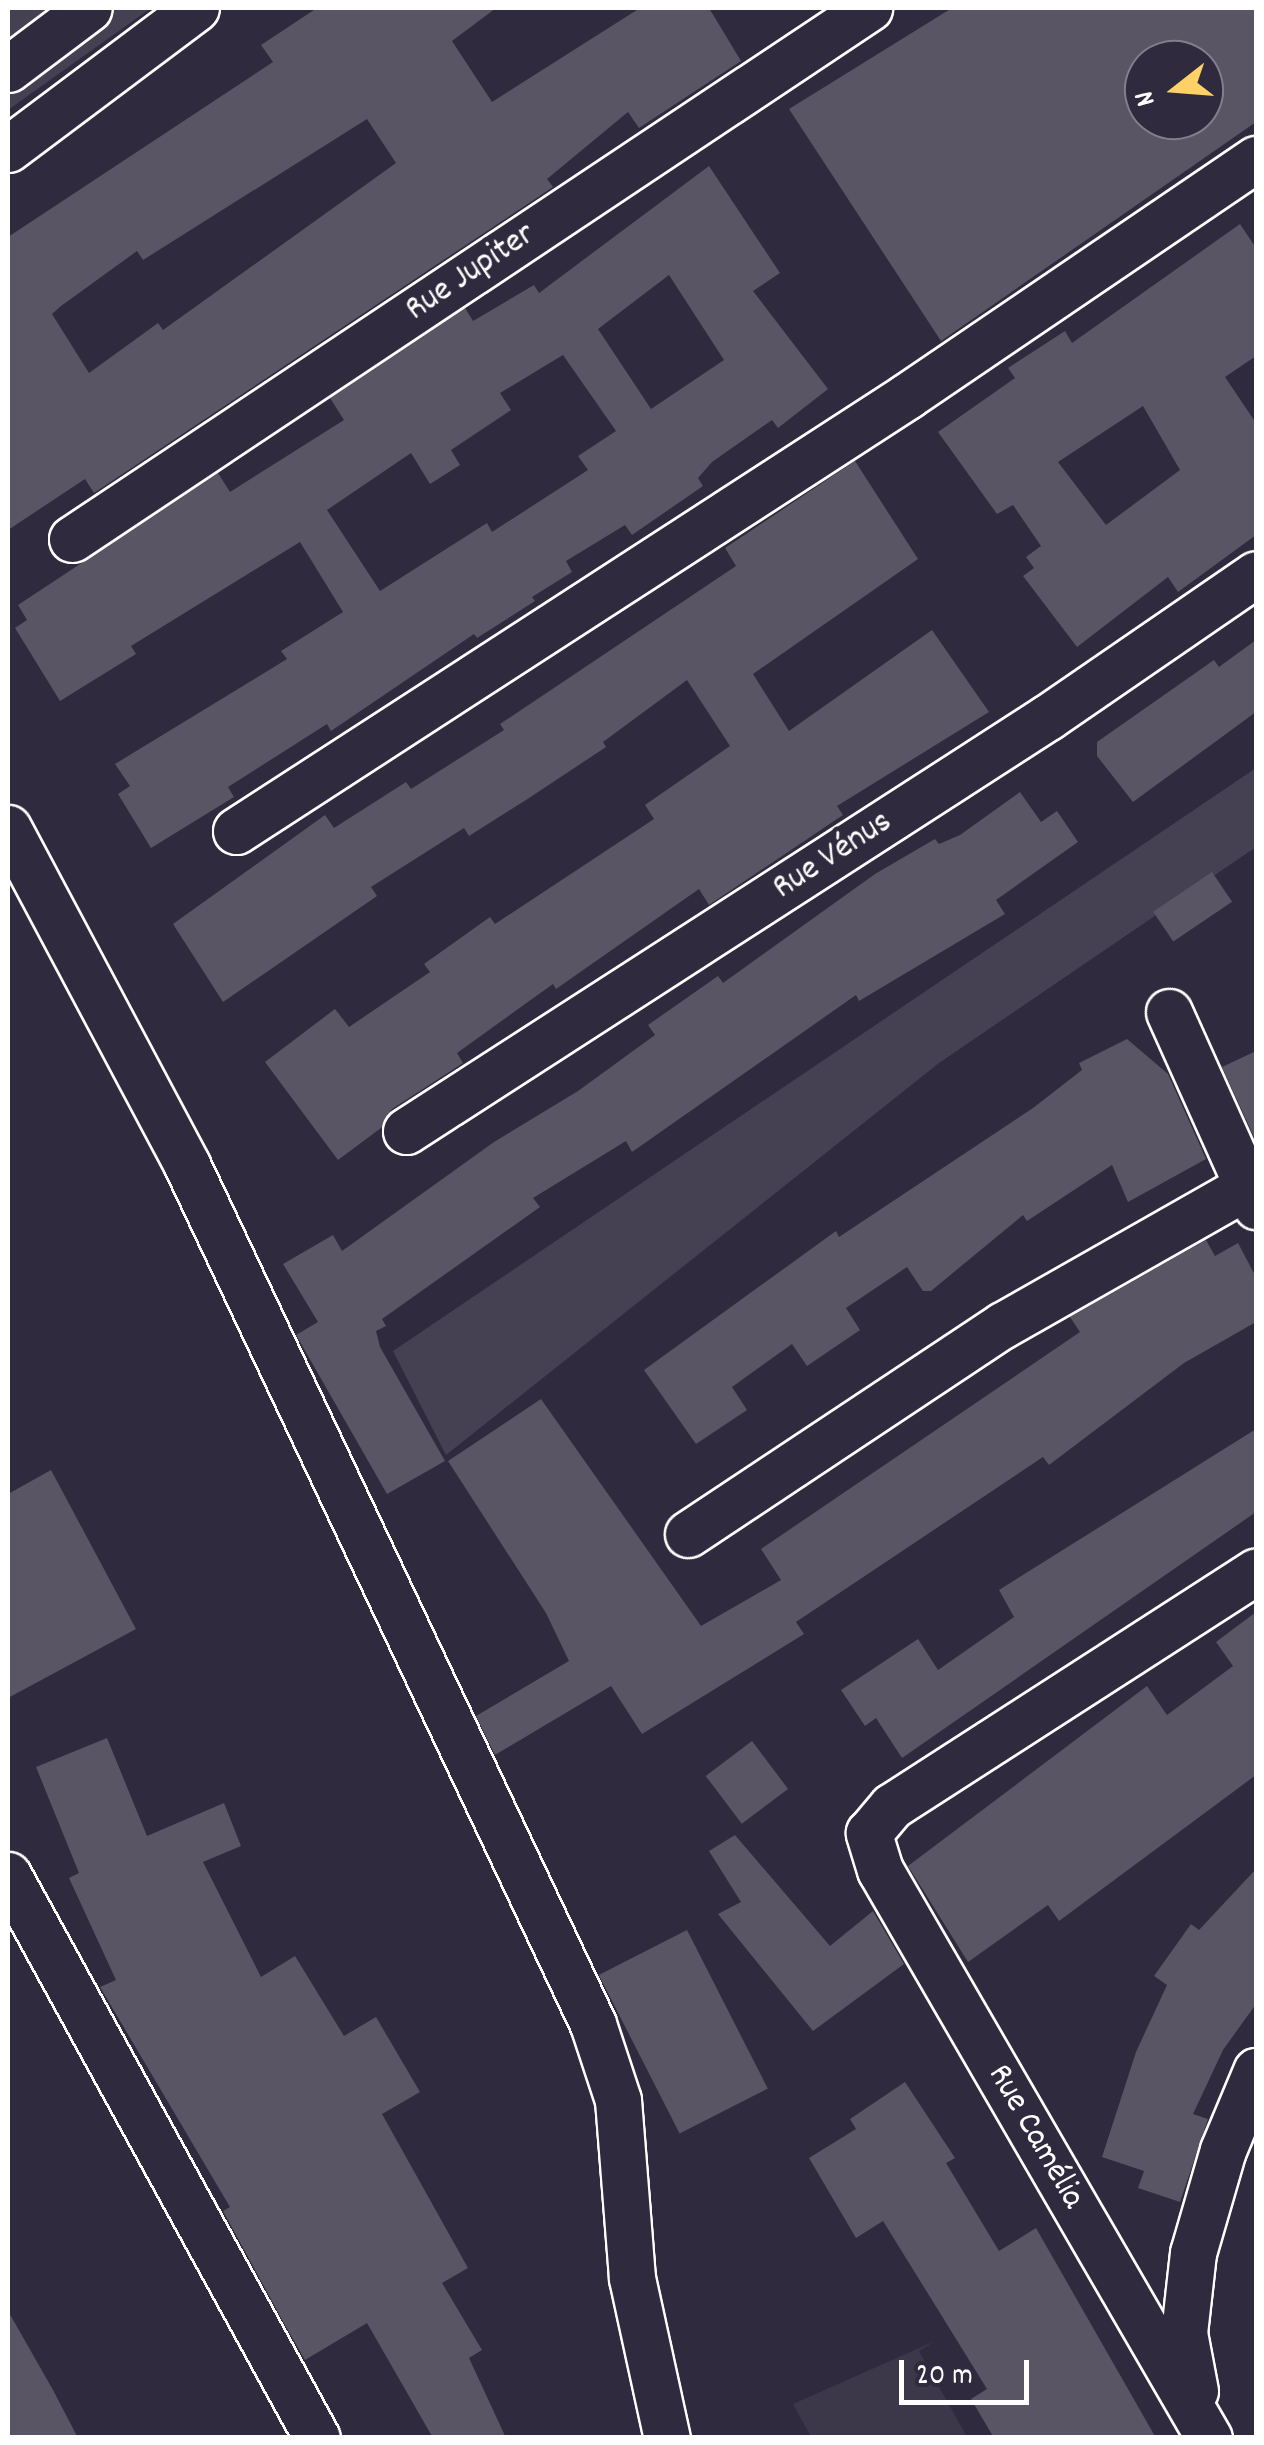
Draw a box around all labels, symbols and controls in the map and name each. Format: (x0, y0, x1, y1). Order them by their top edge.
north arrow (1124, 40, 1224, 140)
text: N (1126, 86, 1168, 111)
street label: Rue Jupiter (398, 214, 544, 332)
street label: Rue Vénus (766, 802, 900, 910)
street label: Rue Camélia (977, 2057, 1093, 2217)
scale bar (904, 2340, 1034, 2402)
text: 20 m (916, 2356, 973, 2399)

